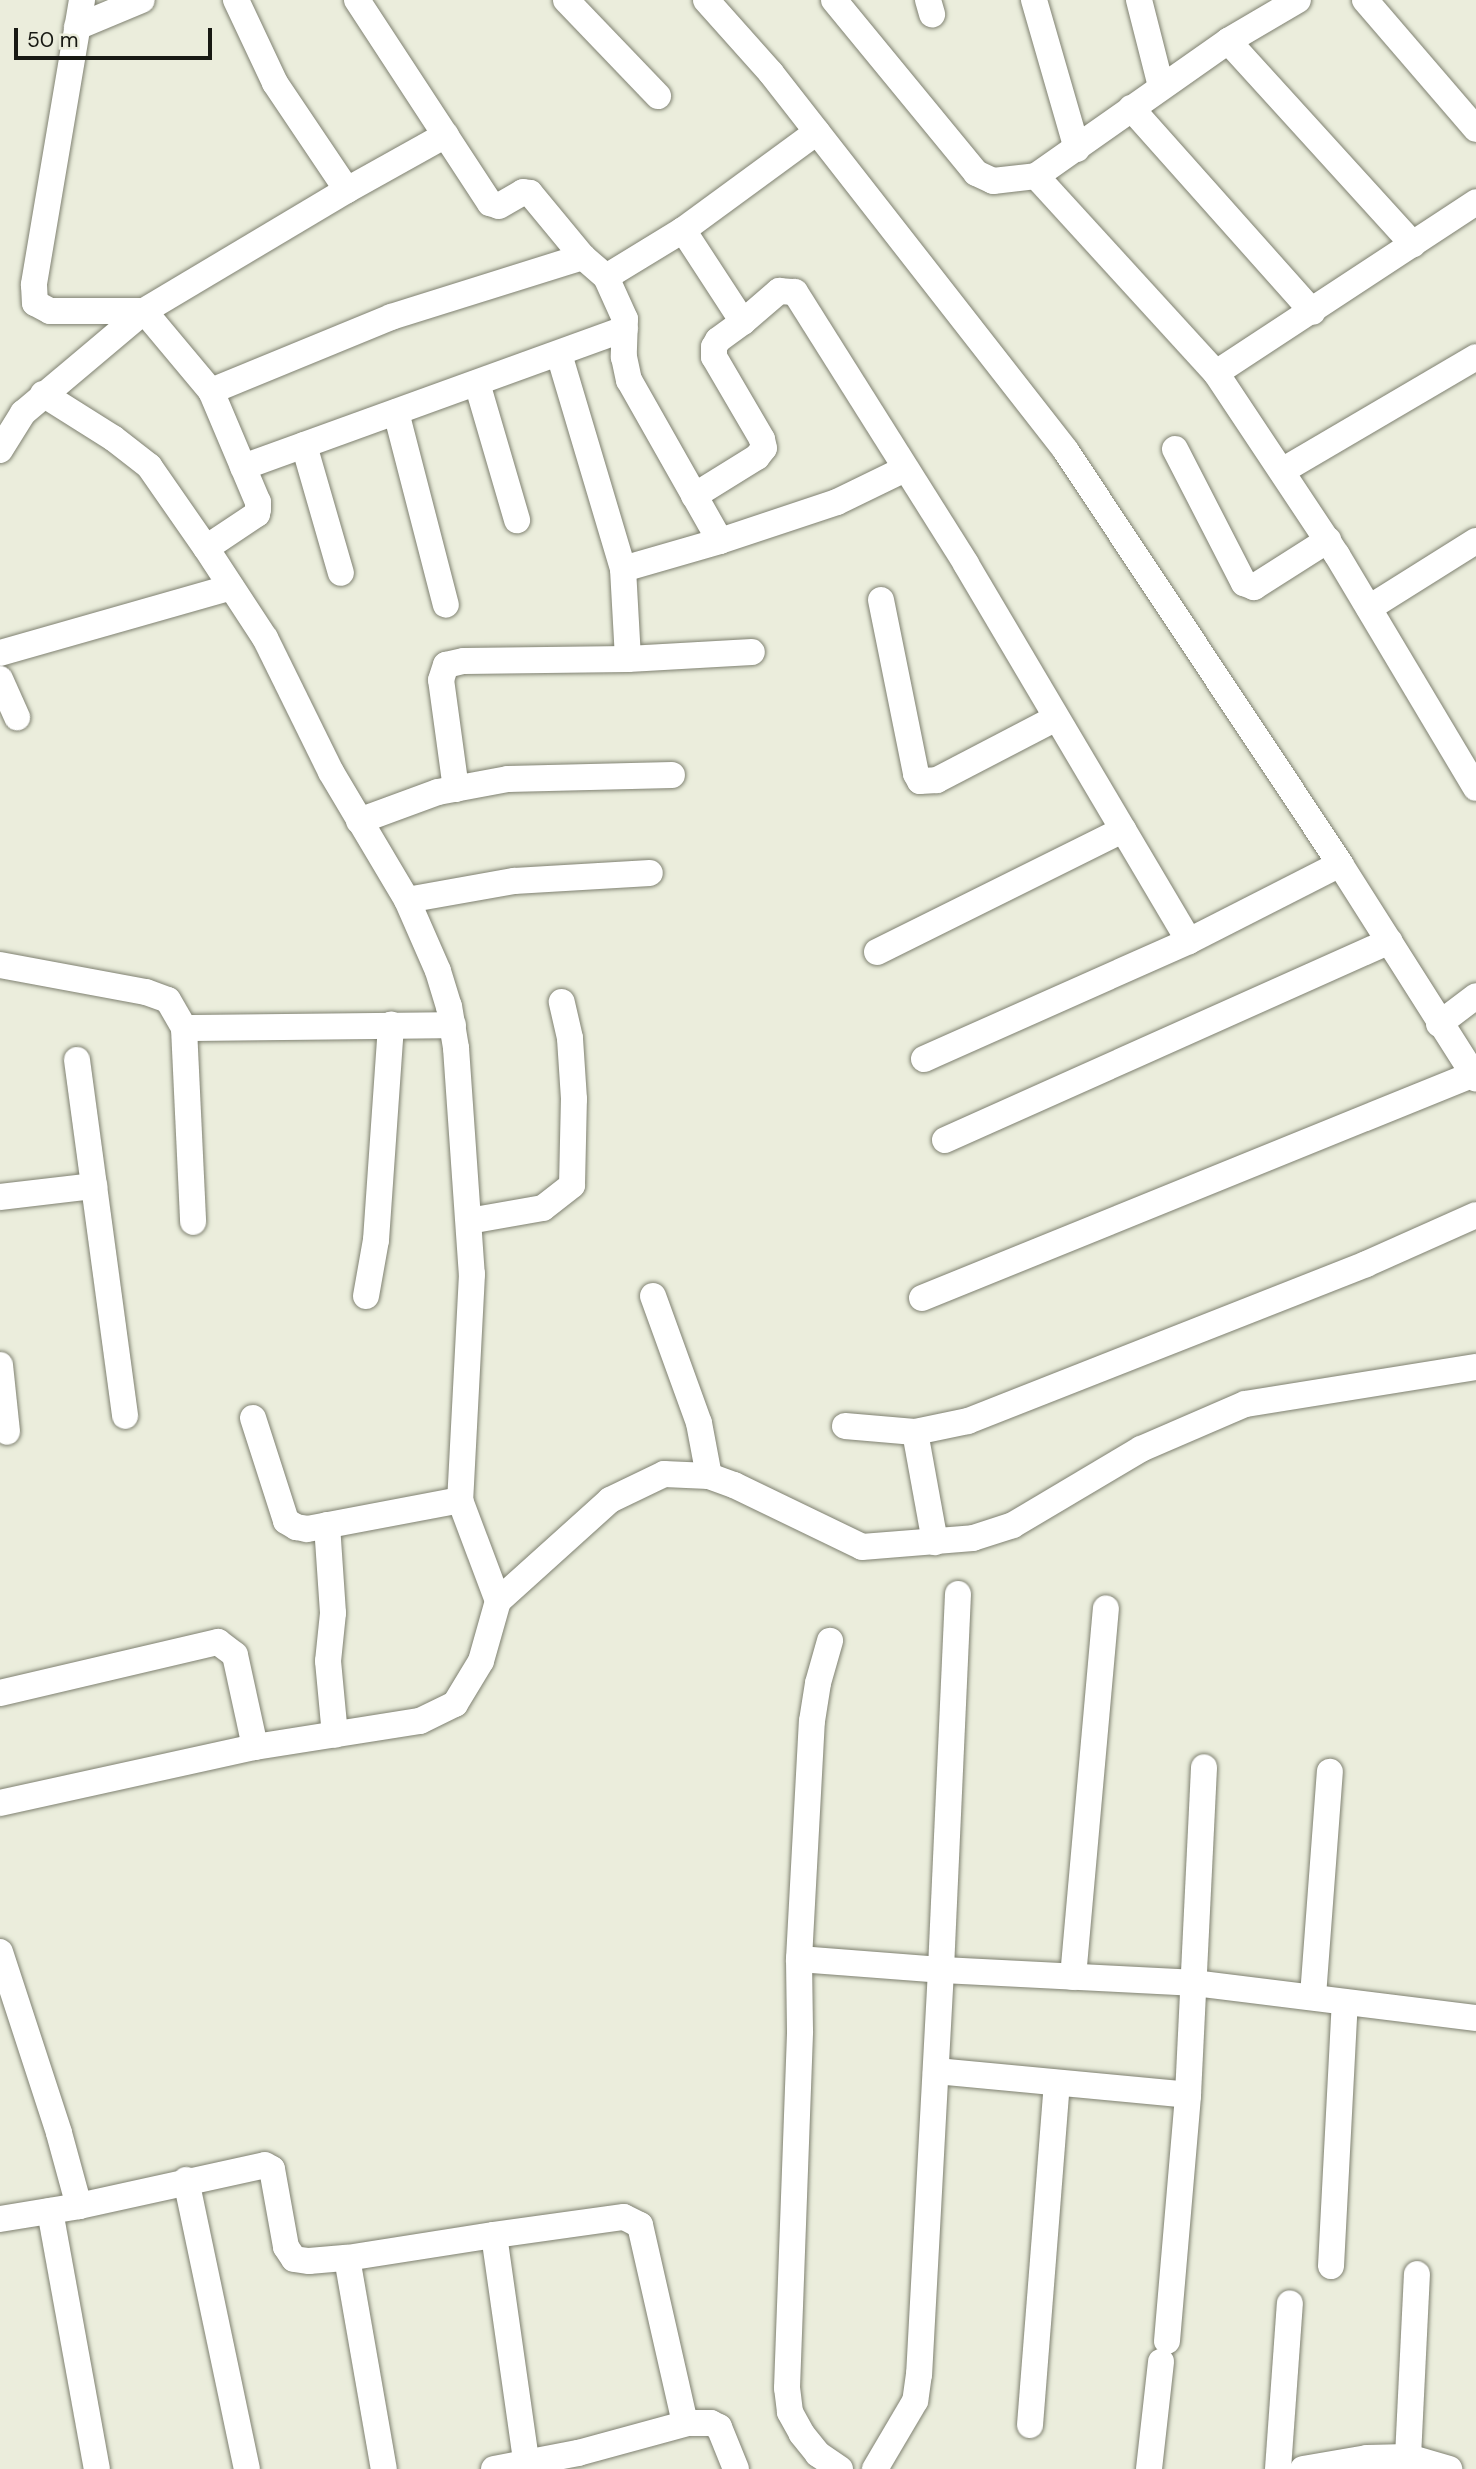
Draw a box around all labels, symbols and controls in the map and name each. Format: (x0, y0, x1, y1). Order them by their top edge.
scale bar (18, 14, 215, 58)
text: 50 m (27, 26, 78, 54)

